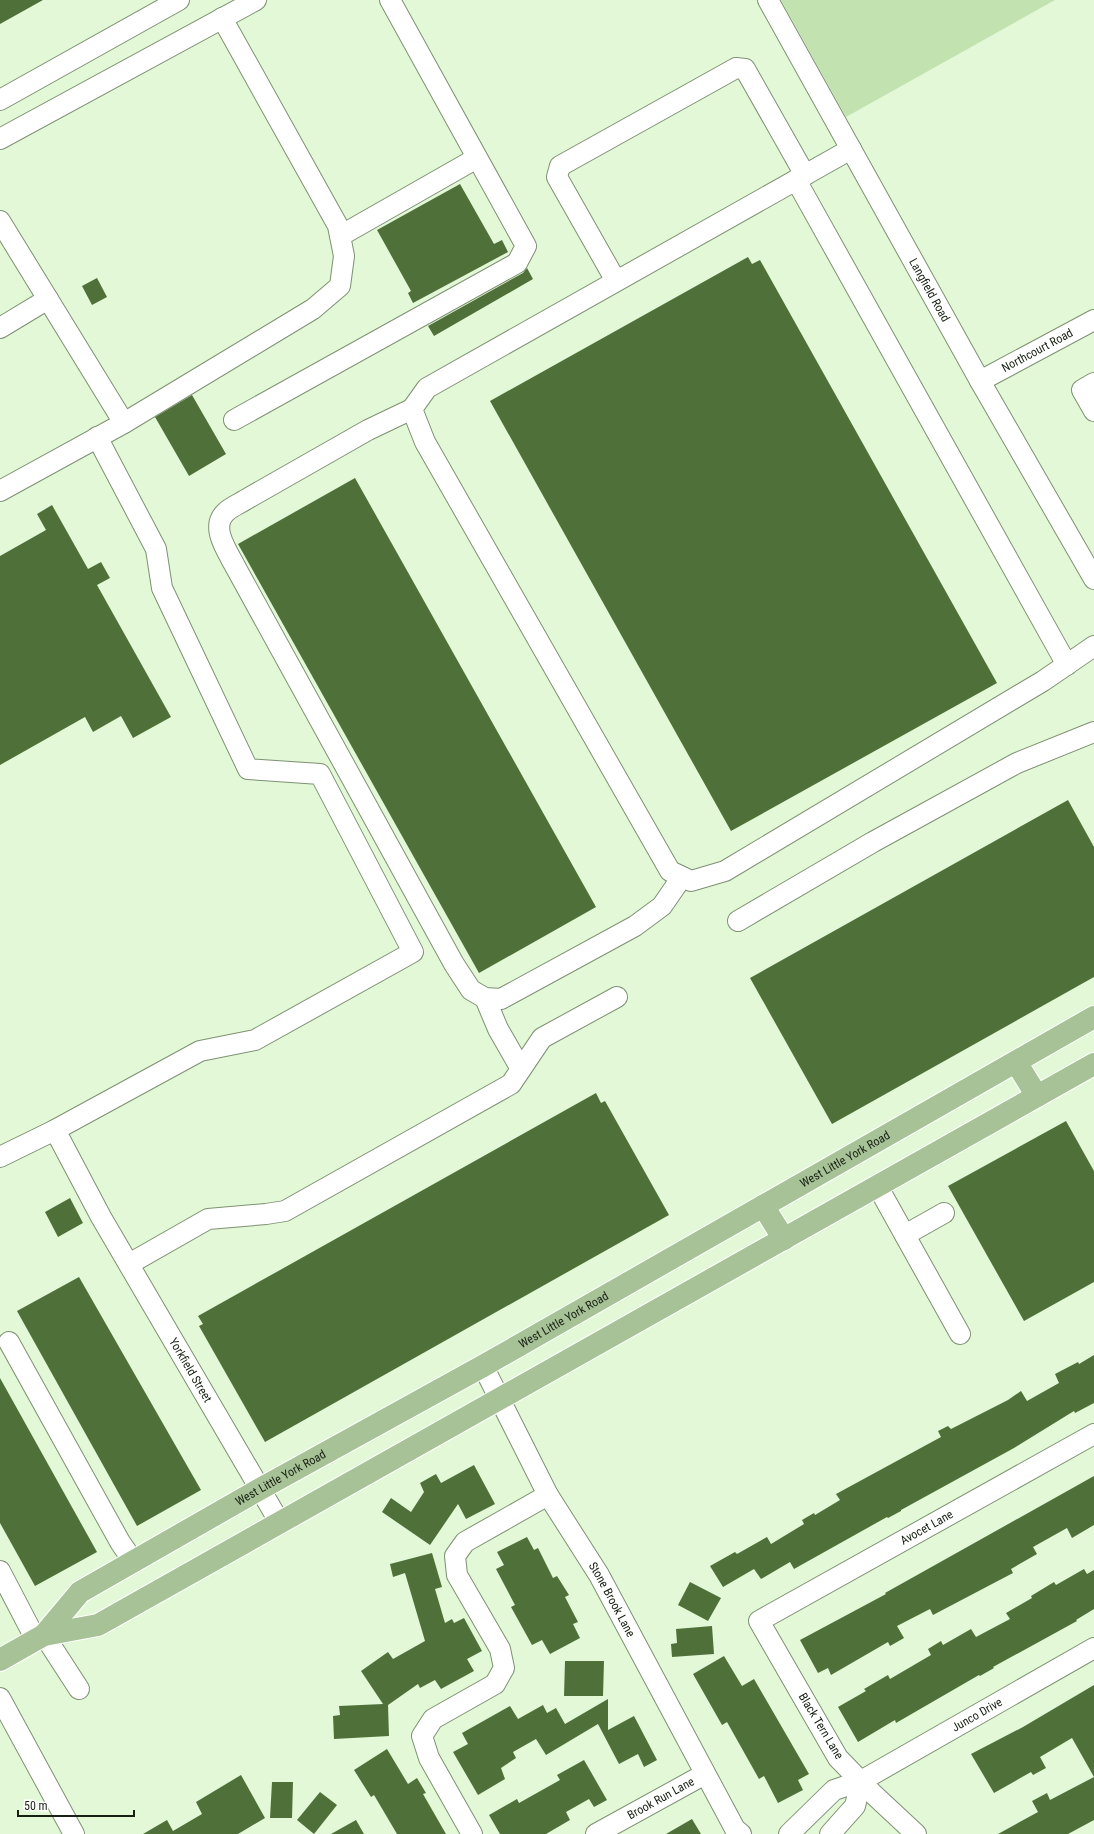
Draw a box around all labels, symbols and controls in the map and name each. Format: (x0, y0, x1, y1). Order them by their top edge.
street label: Langfield Road (906, 256, 953, 324)
street label: Northcourt Road (999, 326, 1075, 375)
street label: West Little York Road (798, 1128, 892, 1190)
street label: West Little York Road (516, 1289, 611, 1351)
street label: Yorkfield Street (166, 1335, 215, 1405)
street label: West Little York Road (233, 1447, 328, 1508)
street label: Avocet Lane (898, 1507, 956, 1548)
street label: Stone Brook Lane (586, 1560, 638, 1640)
street label: Black Tern Lane (796, 1690, 846, 1762)
street label: Junco Drive (949, 1695, 1005, 1735)
street label: Brook Run Lane (625, 1774, 697, 1822)
scale bar (18, 1792, 134, 1818)
text: 50 m (24, 1799, 48, 1813)

